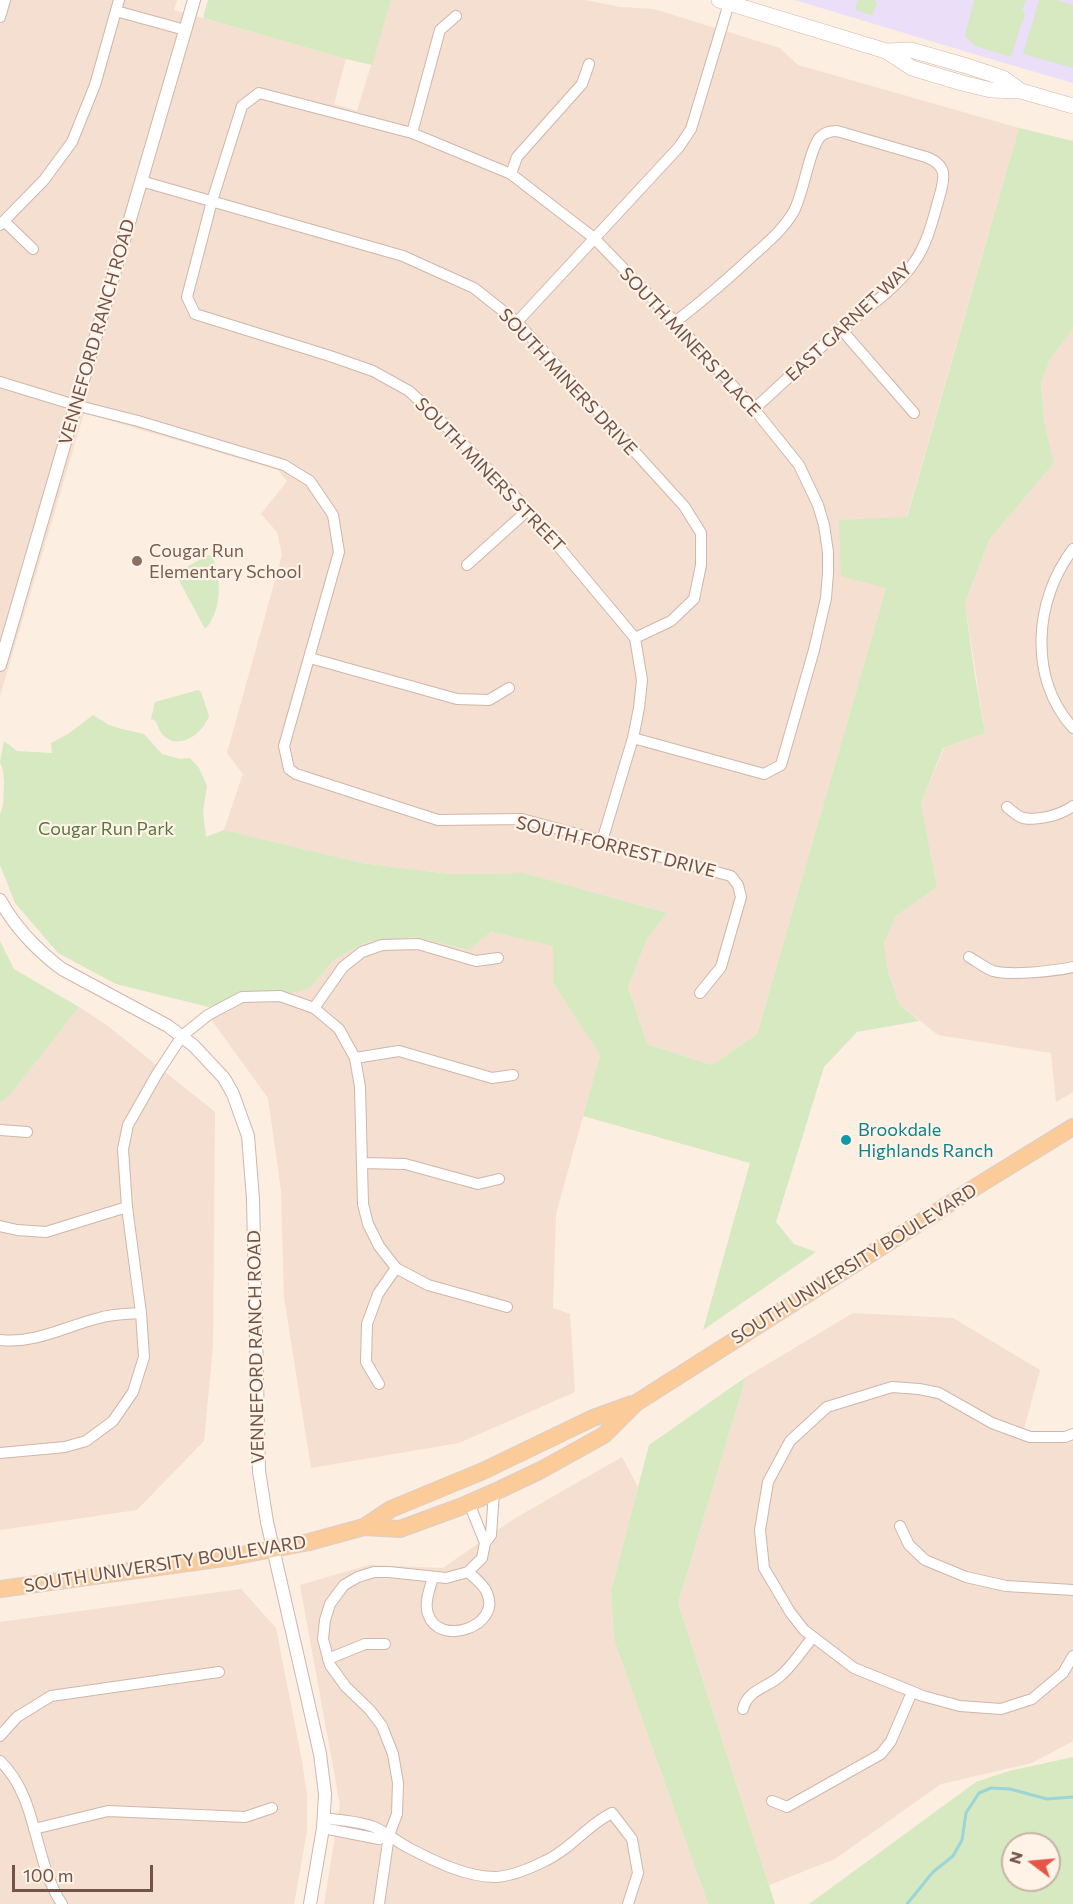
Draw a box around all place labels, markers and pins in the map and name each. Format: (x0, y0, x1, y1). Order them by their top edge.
place label: Cougar Run Elementary School (149, 540, 302, 582)
marker: Cougar Run Elementary School (130, 554, 144, 568)
place label: Brookdale Highlands Ranch (858, 1119, 993, 1162)
marker: Brookdale Highlands Ranch (839, 1133, 853, 1147)

